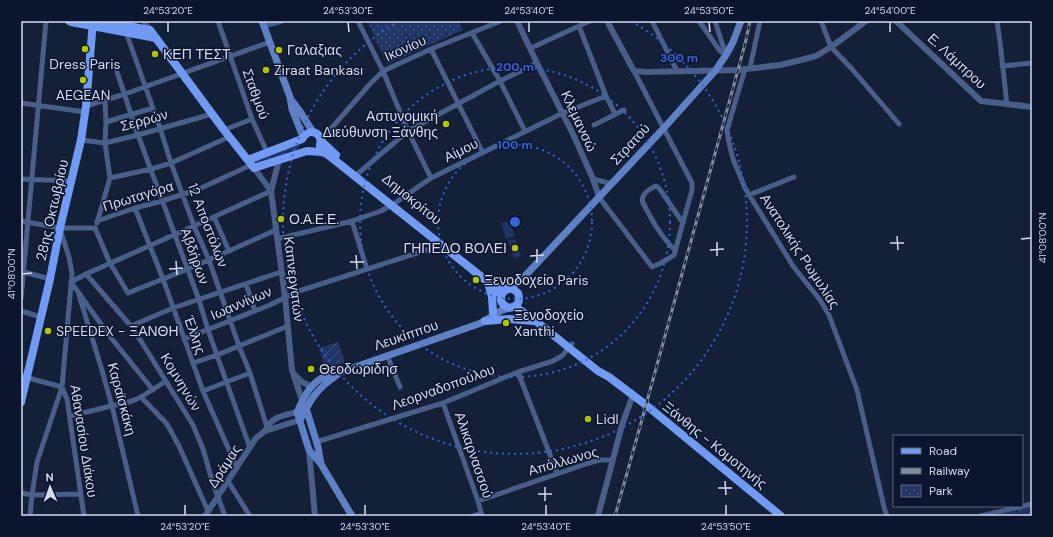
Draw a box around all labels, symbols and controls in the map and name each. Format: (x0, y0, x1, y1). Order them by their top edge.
text: 24°53'20"E (143, 4, 193, 17)
text: 24°53'30"E (323, 4, 373, 17)
text: 24°53'40"E (504, 4, 554, 17)
text: 24°53'50"E (684, 4, 734, 17)
text: 24°54'00"E (864, 4, 916, 17)
street label: Ε. Λάμπρου (924, 29, 990, 93)
street label: Ικονίου (381, 31, 429, 65)
place label: Γαλαξιας (287, 41, 342, 59)
marker: Dress Paris (80, 44, 90, 54)
place label: ΚΕΠ ΤΕΣΤ (163, 45, 231, 63)
marker: Γαλαξιας (274, 45, 284, 55)
marker: ΚΕΠ ΤΕΣΤ (150, 49, 160, 59)
text: 300 m (660, 50, 698, 66)
place label: Dress Paris (49, 55, 121, 73)
text: 200 m (496, 59, 534, 75)
place label: Ziraat Bankası (274, 61, 363, 79)
marker: Ziraat Bankası (261, 65, 271, 75)
street label: Σταθμού (239, 66, 273, 122)
marker: AEGEAN (78, 75, 88, 85)
place label: AEGEAN (56, 86, 110, 104)
street label: Κλεμανσώ (557, 88, 601, 154)
street label: Σερρών (118, 105, 170, 135)
place label: Αστυνομική Διεύθυνση Ξάνθης (323, 107, 438, 141)
marker: Αστυνομική Διεύθυνση Ξάνθης (441, 119, 451, 129)
street label: Στρατού (606, 119, 654, 169)
street label: Αίμου (441, 134, 481, 166)
text: 100 m (497, 137, 533, 153)
street label: 28ης Οκτωβρίου (32, 158, 72, 262)
street label: Δημοκρίτου (378, 169, 446, 229)
street label: Πρωταγόρα (100, 177, 176, 215)
street label: 12 Αποστόλων (184, 180, 232, 270)
street label: Ανατολικής Ρωμυλίας (756, 190, 844, 312)
place label: Ο.Α.Ε.Ε. (289, 210, 339, 228)
text: 41°08'00"N (1036, 213, 1049, 263)
marker: Ο.Α.Ε.Ε. (276, 214, 286, 224)
centre of rings (508, 215, 522, 229)
street label: Αβδήρων (176, 225, 214, 287)
street label: Καπνεργατών (280, 235, 308, 323)
place label: ΓΗΠΕΔΟ ΒΟΛΕΙ (404, 239, 507, 257)
marker: ΓΗΠΕΔΟ ΒΟΛΕΙ (510, 243, 520, 253)
text: 41°08'00"N (5, 249, 18, 299)
place label: Ξενοδοχείο Paris (484, 271, 589, 289)
marker: Ξενοδοχείο Paris (471, 275, 481, 285)
street label: Ιωαννίνων (208, 282, 274, 324)
place label: Ξενοδοχείο Xanthi (514, 306, 584, 340)
street label: Έλλης (180, 312, 210, 357)
street label: Λευκίππου (371, 316, 441, 354)
marker: Ξενοδοχείο Xanthi (501, 318, 511, 328)
place label: SPEEDEX - ΞΑΝΘΗ (56, 322, 179, 340)
marker: SPEEDEX - ΞΑΝΘΗ (43, 326, 53, 336)
street label: Κομνηνών (157, 350, 205, 414)
place label: Θεοδωριδησ (319, 360, 398, 378)
street label: Λεορναδοπούλου (389, 360, 497, 414)
street label: Καραϊσκάκη (104, 361, 140, 437)
marker: Θεοδωριδησ (306, 364, 316, 374)
street label: Αθανασίου Διάκου (66, 383, 102, 499)
street label: Ξάνθης - Κομοτηνής (659, 397, 771, 493)
street label: Αλικαρνασσού (451, 409, 497, 501)
place label: Lidl (596, 410, 619, 428)
marker: Lidl (583, 414, 593, 424)
legend (893, 435, 1023, 507)
street label: Δράμας (203, 441, 245, 491)
street label: Απόλλωνος (526, 442, 600, 480)
text: Road (929, 443, 957, 459)
text: Railway (929, 463, 970, 479)
north arrow (30, 467, 70, 507)
text: N (45, 470, 54, 484)
text: Park (929, 483, 953, 499)
text: 24°53'20"E (160, 520, 210, 533)
text: 24°53'30"E (340, 520, 390, 533)
text: 24°53'40"E (521, 520, 571, 533)
text: 24°53'50"E (701, 520, 751, 533)

